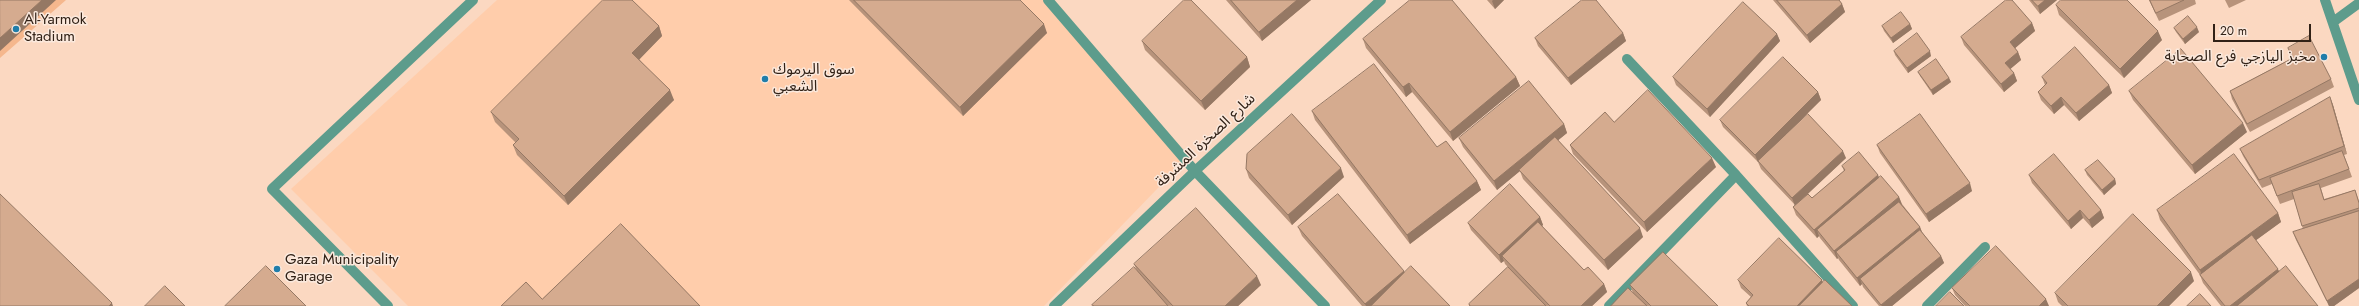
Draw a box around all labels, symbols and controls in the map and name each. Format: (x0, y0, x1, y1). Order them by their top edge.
place label: Al-Yarmok Stadium (24, 11, 86, 46)
scale bar (2215, 16, 2313, 42)
text: 20 m (2220, 22, 2247, 40)
marker: Al-Yarmok Stadium (11, 24, 21, 34)
place label: مخبز اليازجي فرع الصحابة (2165, 48, 2316, 66)
marker: مخبز اليازجي فرع الصحابة (2319, 52, 2329, 62)
place label: سوق اليرموك الشعبي (773, 61, 855, 96)
marker: سوق اليرموك الشعبي (760, 74, 770, 84)
street label: شارع الصخرة المشرفة (1153, 90, 1259, 192)
place label: Gaza Municipality Garage (285, 251, 399, 286)
marker: Gaza Municipality Garage (272, 264, 282, 274)

